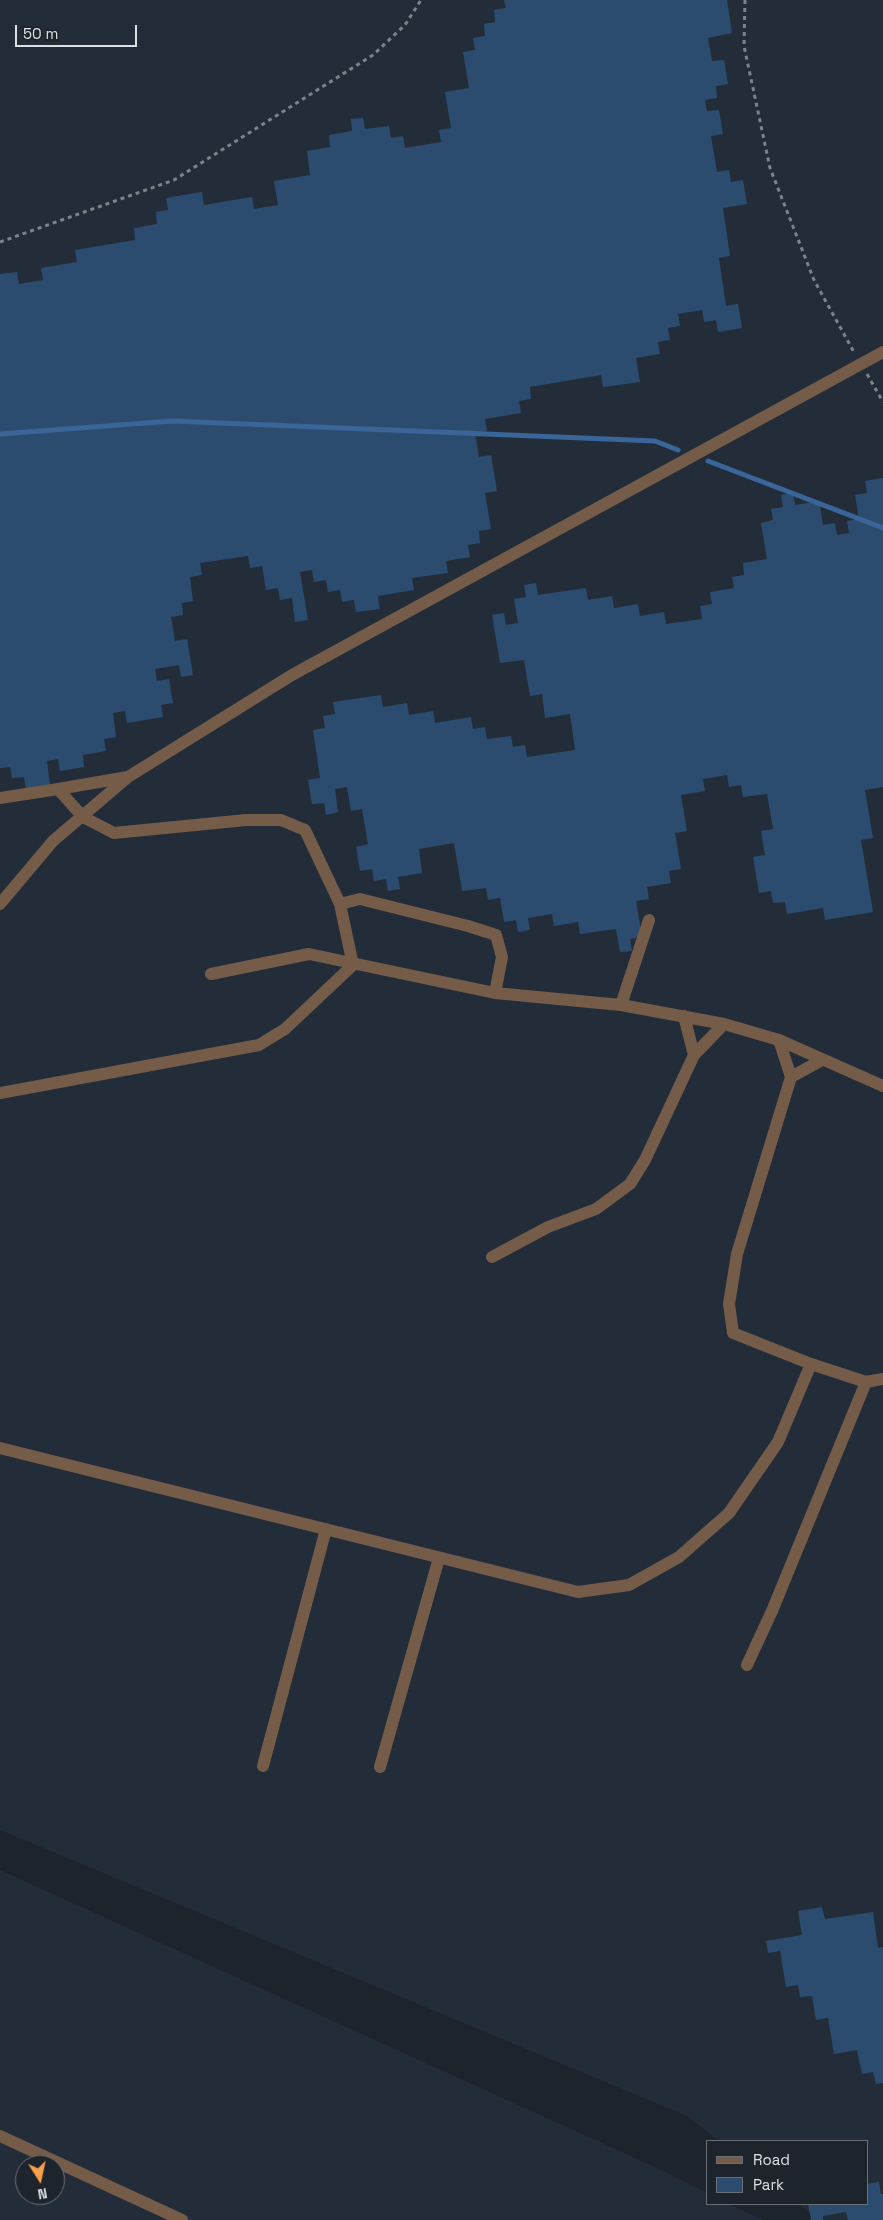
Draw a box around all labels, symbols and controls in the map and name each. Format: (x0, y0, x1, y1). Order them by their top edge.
scale bar (18, 15, 140, 47)
text: 50 m (23, 24, 58, 43)
legend (706, 2140, 868, 2205)
text: Road (753, 2150, 790, 2169)
north arrow (15, 2155, 65, 2205)
text: Park (753, 2175, 784, 2194)
text: N (36, 2184, 49, 2203)

